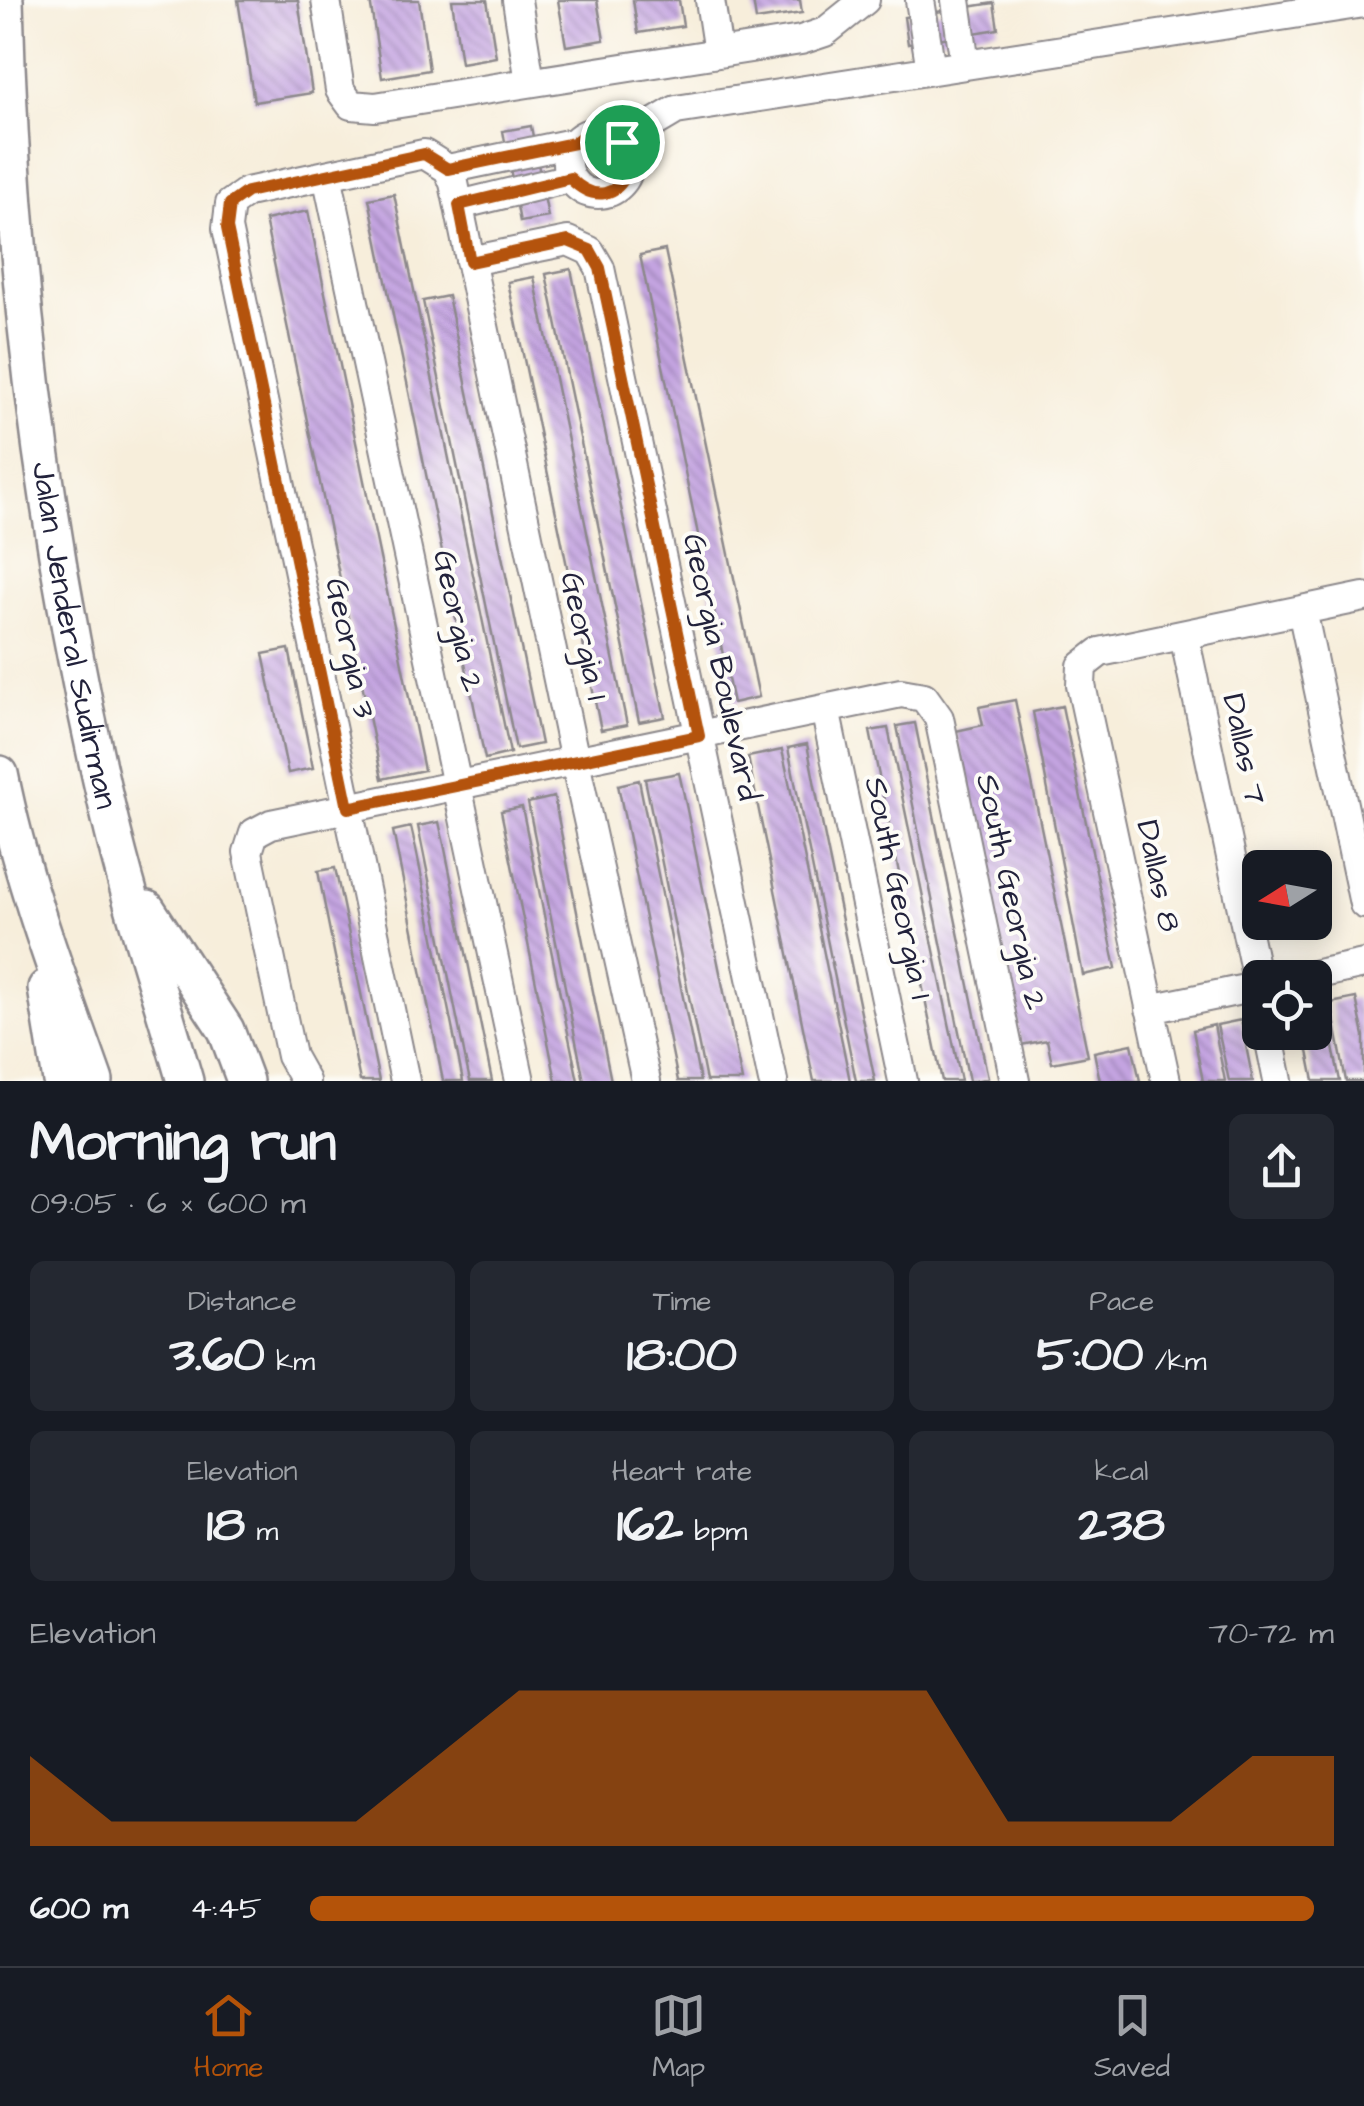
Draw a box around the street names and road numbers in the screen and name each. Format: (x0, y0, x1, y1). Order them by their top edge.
street label: Jalan Jenderal Sudirman (20, 459, 129, 813)
street label: Georgia Boulevard (671, 529, 771, 805)
street label: Georgia 2 (421, 546, 495, 696)
street label: Georgia 1 (549, 568, 619, 704)
street label: Georgia 3 (313, 574, 387, 722)
street label: Dallas 7 (1210, 690, 1278, 809)
street label: South Georgia 2 (964, 770, 1058, 1014)
street label: South Georgia 1 (852, 773, 944, 1003)
street label: Dallas 8 (1124, 816, 1192, 936)

